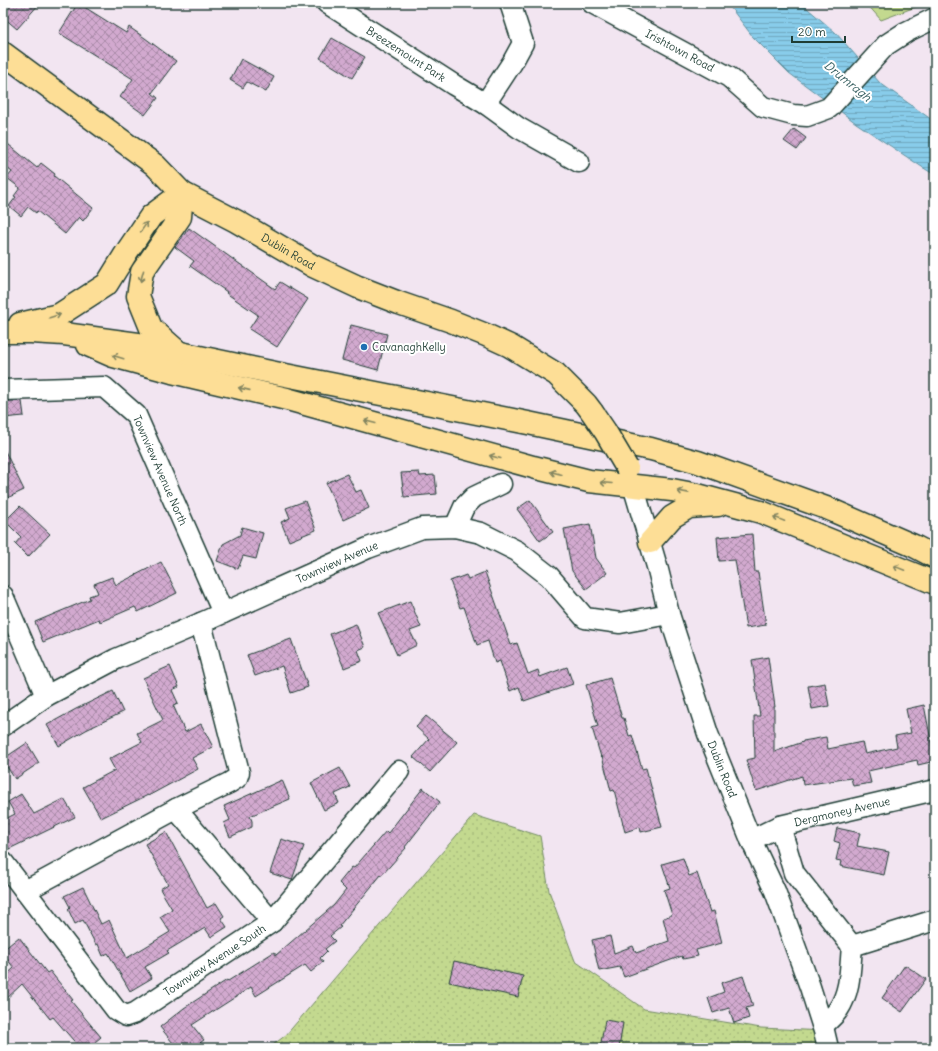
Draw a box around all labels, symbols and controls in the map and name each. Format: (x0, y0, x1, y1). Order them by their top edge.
scale bar (792, 18, 845, 44)
street label: Breezemount Park (364, 23, 449, 85)
text: 20 m (798, 24, 826, 39)
street label: Irishtown Road (643, 26, 717, 75)
water label: Drumragh (821, 58, 875, 105)
one-way arrow (140, 221, 148, 232)
street label: Dublin Road (259, 230, 318, 273)
one-way arrow (138, 269, 145, 282)
one-way arrow (48, 312, 61, 319)
place label: CavanaghKelly (372, 340, 446, 354)
marker: CavanaghKelly (359, 342, 369, 352)
one-way arrow (112, 353, 125, 360)
one-way arrow (238, 385, 251, 393)
street label: Townview Avenue North (130, 413, 191, 528)
one-way arrow (364, 418, 377, 425)
one-way arrow (489, 453, 502, 460)
one-way arrow (550, 469, 563, 476)
one-way arrow (600, 479, 613, 486)
one-way arrow (677, 488, 690, 496)
one-way arrow (773, 515, 785, 523)
street label: Townview Avenue (294, 538, 380, 586)
one-way arrow (893, 564, 905, 572)
street label: Dublin Road (704, 739, 740, 800)
street label: Dergmoney Avenue (793, 794, 892, 829)
street label: Townview Avenue South (161, 921, 268, 999)

